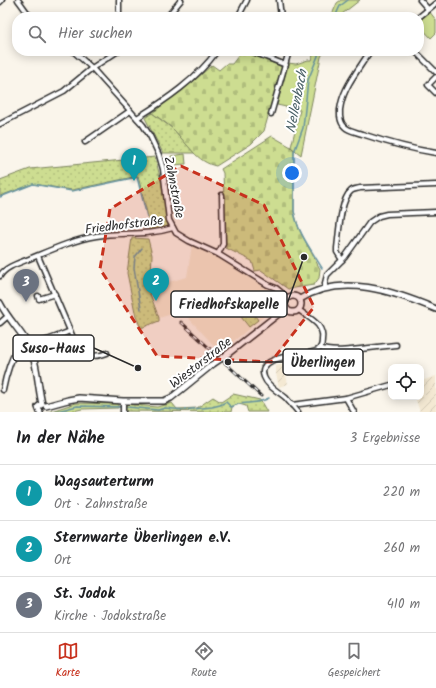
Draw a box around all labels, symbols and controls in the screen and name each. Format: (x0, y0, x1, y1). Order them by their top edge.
search box (12, 12, 424, 56)
text: Hier suchen (58, 22, 132, 46)
icon: search (26, 23, 48, 45)
water label: Nellenbach (280, 66, 314, 135)
pin: 1 (121, 148, 147, 181)
street label: Zahnstraße (157, 155, 190, 220)
your location (282, 163, 302, 183)
street label: Friedhofstraße (84, 210, 165, 241)
pin: 2 (143, 268, 169, 301)
pin: 3 (13, 269, 39, 302)
callout: Friedhofskapelle (171, 291, 287, 317)
text: Friedhofskapelle (179, 294, 279, 316)
street label: Wiestorstraße (165, 332, 237, 394)
callout: Suso-Haus (13, 335, 94, 361)
text: Suso-Haus (21, 338, 86, 360)
callout: Überlingen (283, 349, 363, 375)
text: Überlingen (291, 352, 355, 374)
map controls (388, 364, 424, 400)
button: locate (388, 364, 424, 400)
text: In der Nähe (16, 425, 105, 452)
text: 3 Ergebnisse (350, 428, 420, 449)
text: Wagsauterturm (54, 470, 154, 494)
text: 1 (27, 482, 31, 503)
text: 220 m (383, 482, 420, 503)
text: Ort · Zahnstraße (54, 494, 147, 515)
text: Sternwarte Überlingen e.V. (54, 526, 231, 550)
text: 2 (25, 538, 33, 559)
text: 260 m (383, 538, 420, 559)
text: Ort (54, 550, 71, 571)
text: St. Jodok (54, 582, 115, 606)
text: 3 (25, 594, 33, 615)
text: 410 m (387, 594, 420, 615)
text: Kirche · Jodokstraße (54, 606, 166, 627)
tab: Karte (55, 640, 80, 682)
tab: Route (191, 640, 217, 682)
tab: Gespeichert (328, 640, 381, 682)

